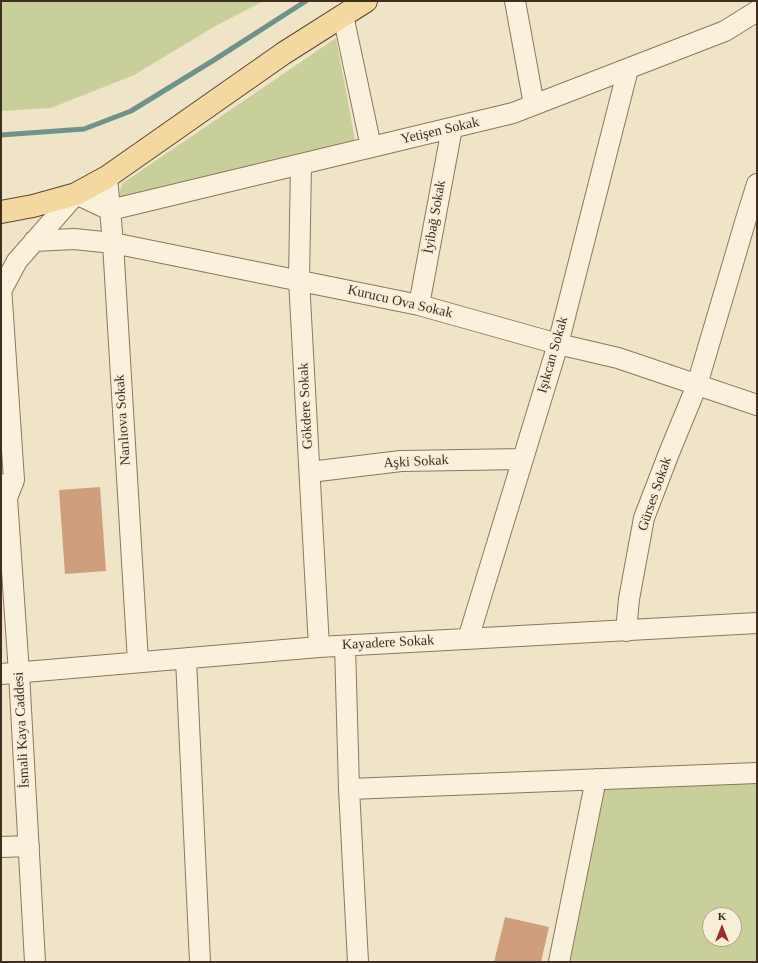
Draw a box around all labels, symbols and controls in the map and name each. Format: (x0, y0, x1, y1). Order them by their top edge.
street label: Yetişen Sokak (399, 114, 481, 148)
street label: İyibağ Sokak (420, 179, 450, 255)
street label: Kurucu Ova Sokak (346, 282, 454, 322)
street label: Işıkcan Sokak (534, 315, 572, 395)
street label: Gökdere Sokak (295, 362, 317, 450)
street label: Narılıova Sokak (111, 374, 135, 466)
street label: Aşki Sokak (383, 452, 449, 472)
street label: Gürses Sokak (634, 455, 676, 533)
street label: Kayadere Sokak (342, 632, 434, 654)
street label: İsmali Kaya Caddesi (11, 671, 33, 789)
north arrow (702, 907, 742, 947)
text: K (718, 910, 726, 922)

